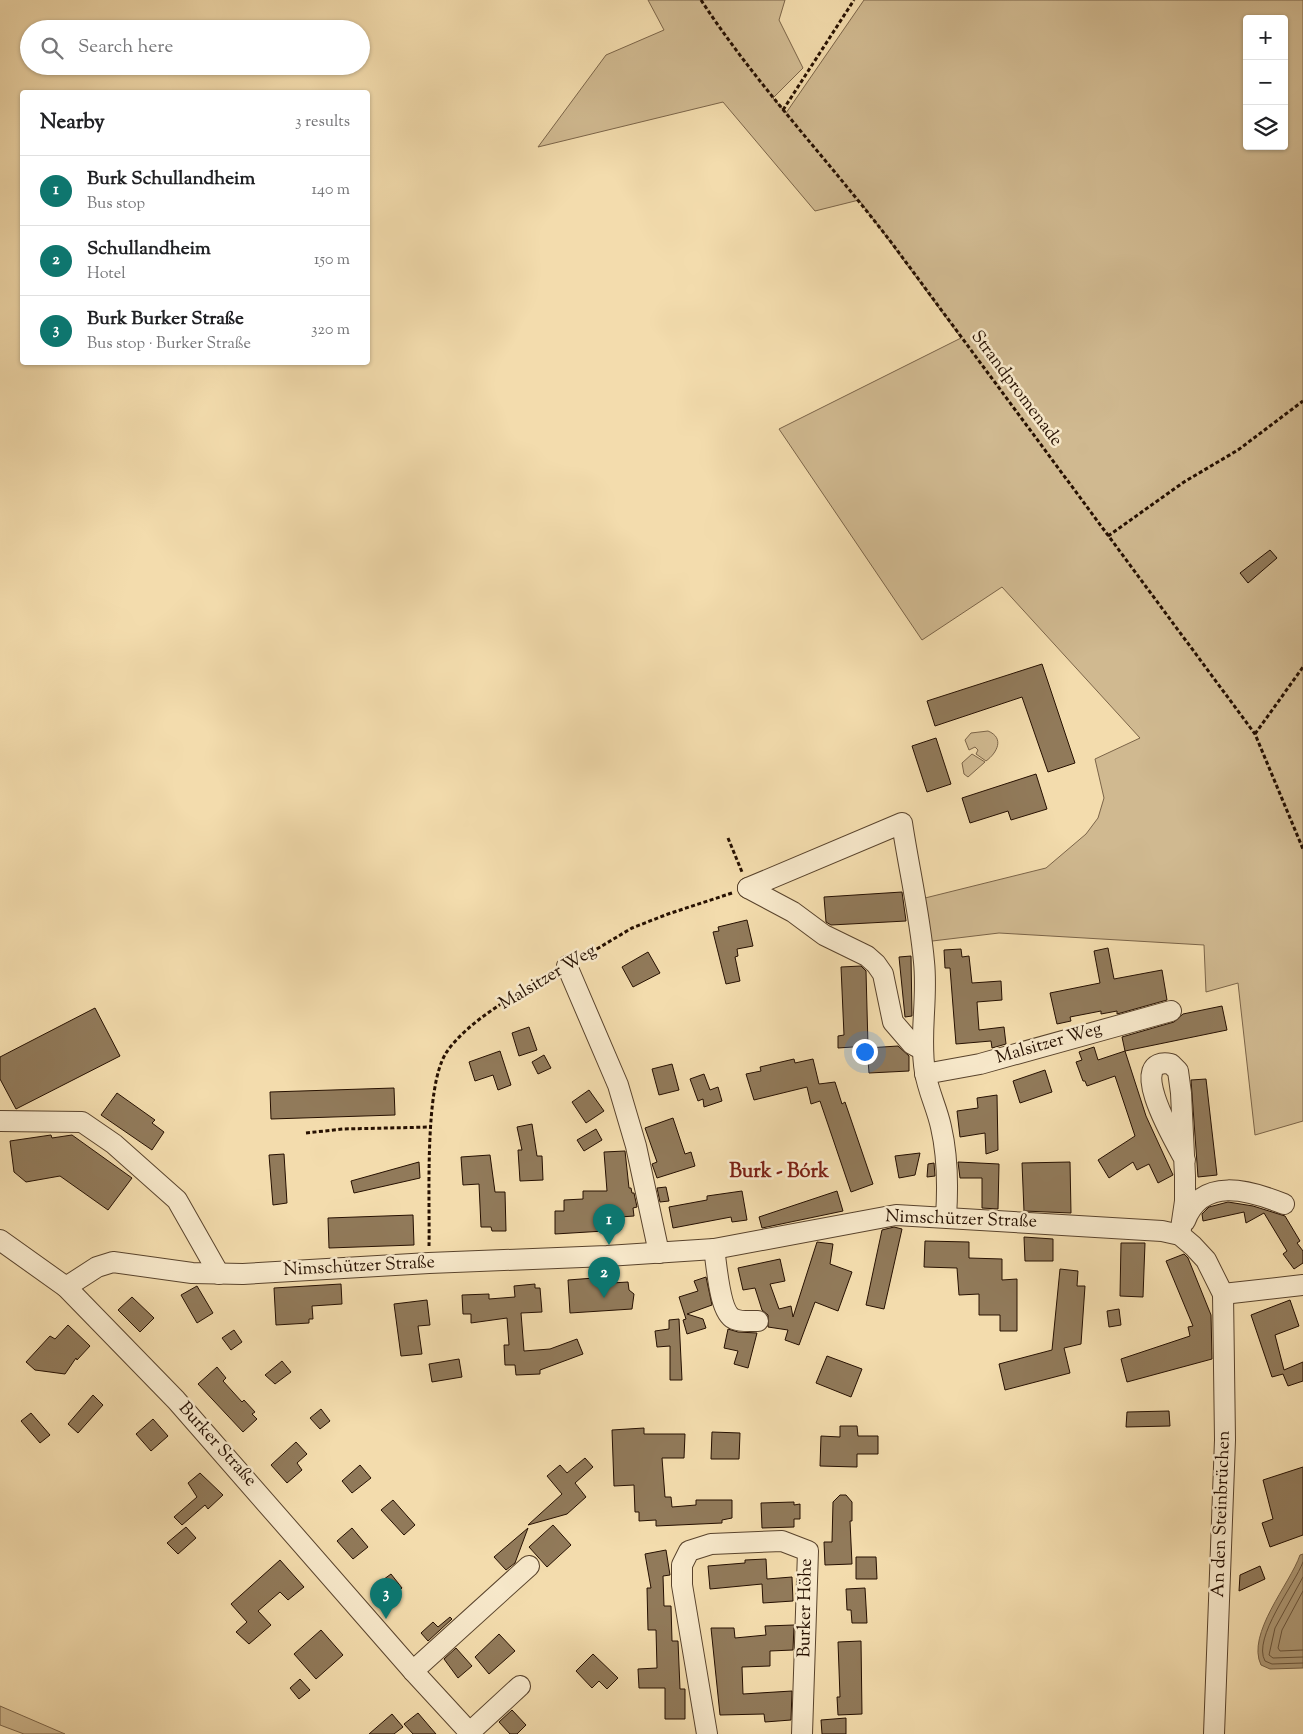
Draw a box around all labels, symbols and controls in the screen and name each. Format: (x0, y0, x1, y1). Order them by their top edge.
map controls (1243, 15, 1288, 150)
button: + (1243, 15, 1288, 60)
search box (20, 20, 370, 75)
icon: search (38, 34, 66, 62)
text: Search here (78, 34, 173, 61)
button: − (1243, 60, 1288, 105)
button: layers (1243, 105, 1288, 150)
text: Nearby (40, 108, 105, 138)
text: 3 results (295, 111, 350, 134)
text: Burk Schullandheim (87, 166, 255, 193)
text: 1 (53, 179, 59, 202)
text: 140 m (312, 179, 350, 202)
text: Bus stop (87, 193, 145, 216)
text: Schullandheim (87, 236, 211, 263)
text: 2 (52, 249, 60, 272)
text: 150 m (314, 249, 350, 272)
text: Hotel (87, 263, 126, 286)
text: Burk Burker Straße (87, 306, 244, 333)
text: 3 (53, 319, 59, 342)
text: 320 m (311, 319, 350, 342)
street label: Strandpromenade (964, 326, 1068, 452)
text: Bus stop · Burker Straße (87, 333, 251, 356)
street label: Malsitzer Weg (494, 939, 602, 1017)
street label: Malsitzer Weg (993, 1016, 1105, 1072)
your location (852, 1039, 878, 1065)
district label: Burk - Bórk (729, 1158, 829, 1187)
pin: 1 (593, 1204, 625, 1245)
street label: Nimschützer Straße (885, 1204, 1037, 1236)
street label: Nimschützer Straße (282, 1250, 436, 1284)
pin: 2 (588, 1257, 620, 1298)
street label: Burker Straße (172, 1397, 262, 1493)
street label: An den Steinbrüchen (1206, 1430, 1238, 1598)
street label: Burker Höhe (792, 1558, 820, 1658)
pin: 3 (370, 1578, 402, 1619)

